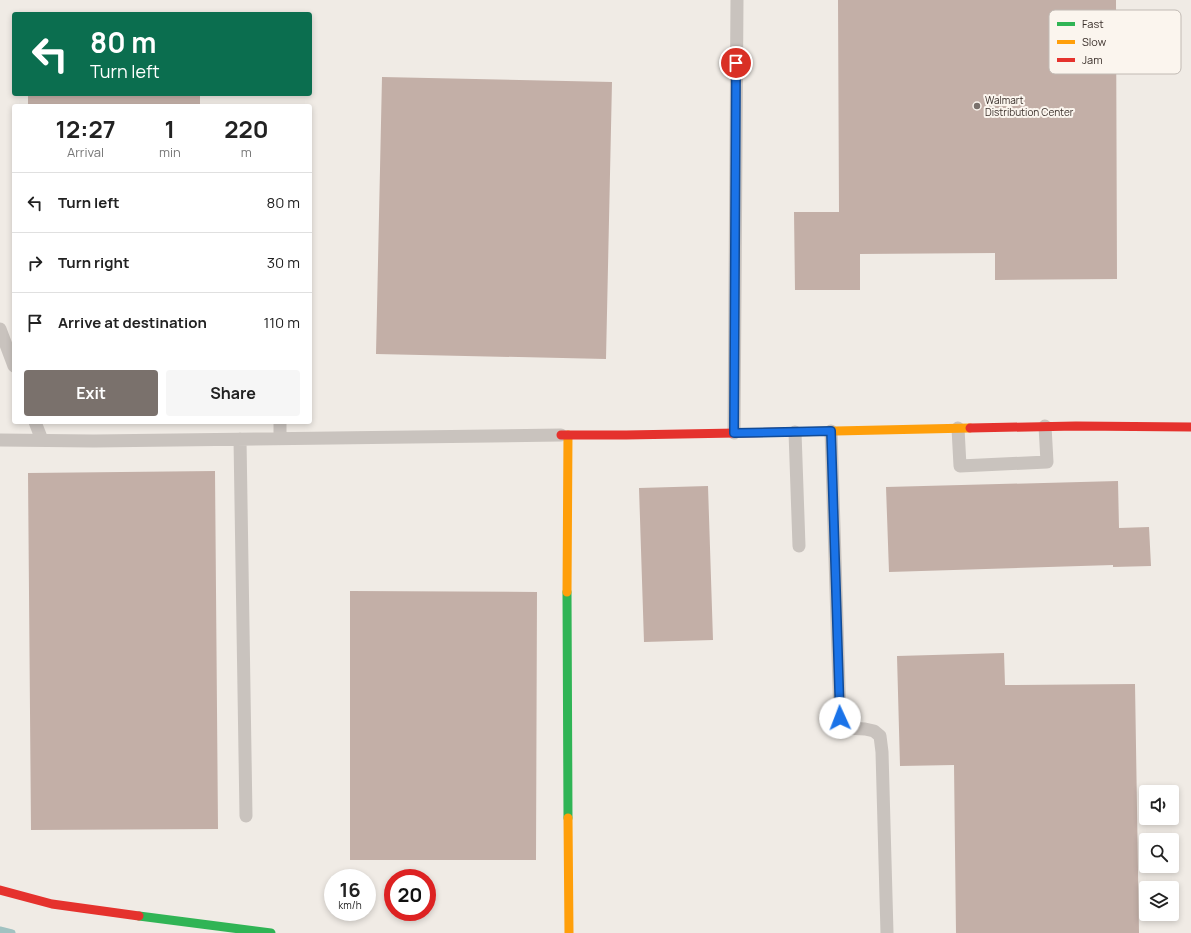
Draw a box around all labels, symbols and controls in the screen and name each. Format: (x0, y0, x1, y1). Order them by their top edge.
legend (1049, 10, 1181, 74)
text: Fast (1082, 16, 1104, 31)
text: 80 m (90, 23, 156, 61)
icon: left (24, 28, 76, 80)
text: Slow (1082, 34, 1107, 49)
pin (719, 46, 753, 80)
icon: arrive (725, 52, 747, 74)
text: Jam (1082, 52, 1103, 67)
text: Turn left (90, 59, 160, 83)
place label: Walmart Distribution Center (985, 93, 1074, 119)
marker: Walmart Distribution Center (972, 101, 982, 111)
text: 12:27 (55, 112, 116, 145)
text: 1 (165, 112, 175, 145)
text: 220 (224, 112, 269, 145)
text: Arrival (67, 143, 104, 161)
text: min (159, 143, 181, 161)
text: m (241, 143, 252, 161)
icon: left (24, 192, 46, 214)
text: Turn left (58, 192, 120, 213)
text: 80 m (266, 192, 300, 213)
icon: right (24, 252, 46, 274)
text: Turn right (58, 252, 129, 273)
text: 30 m (267, 252, 300, 273)
icon: arrive (24, 312, 46, 334)
text: Arrive at destination (58, 312, 207, 333)
text: 110 m (263, 312, 300, 333)
button: Exit (24, 370, 158, 416)
button: Share (166, 370, 300, 416)
position arrow (819, 697, 861, 739)
map controls (1139, 785, 1179, 921)
button: sound (1139, 785, 1179, 825)
button: search (1139, 833, 1179, 873)
speed limit sign: 20 (384, 869, 436, 921)
text: 16 (339, 876, 361, 903)
button: layers (1139, 881, 1179, 921)
text: km/h (338, 898, 362, 912)

